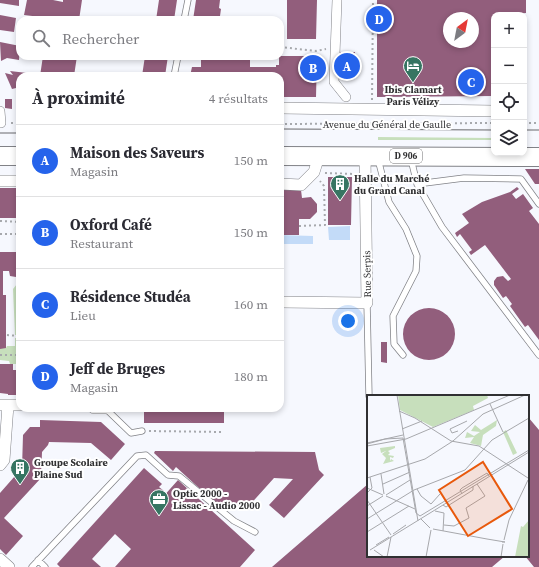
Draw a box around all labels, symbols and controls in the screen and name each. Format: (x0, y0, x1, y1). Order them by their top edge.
pin: D (366, 4, 392, 34)
north arrow (443, 12, 479, 48)
map controls (491, 12, 527, 156)
button: + (491, 12, 527, 48)
search box (16, 16, 284, 60)
icon: search (30, 27, 52, 49)
text: Rechercher (62, 28, 139, 49)
button: − (491, 48, 527, 84)
pin: A (334, 51, 360, 81)
pin: B (300, 53, 326, 83)
hotel icon: Ibis Clamart Paris Vélizy (402, 55, 424, 83)
pin: C (458, 67, 484, 97)
place label: Ibis Clamart Paris Vélizy (384, 83, 442, 108)
button: locate (491, 84, 527, 120)
text: À proximité (32, 86, 125, 110)
text: 4 résultats (209, 90, 268, 107)
street label: Avenue du Général de Gaulle (323, 118, 451, 131)
button: layers (491, 120, 527, 156)
text: Maison des Saveurs (70, 142, 204, 163)
road number: D 906 (390, 149, 422, 163)
text: A (41, 152, 49, 169)
text: 150 m (234, 152, 268, 169)
text: Magasin (70, 163, 118, 180)
place label: Halle du Marché du Grand Canal (354, 172, 430, 197)
building icon: Halle du Marché du Grand Canal (329, 173, 351, 201)
text: Oxford Café (70, 214, 152, 235)
text: B (41, 224, 49, 241)
text: 150 m (234, 224, 268, 241)
text: Restaurant (70, 235, 133, 252)
street label: Rue Serpis (360, 250, 374, 298)
text: Résidence Studéa (70, 286, 191, 307)
text: C (41, 296, 49, 313)
text: 160 m (234, 296, 268, 313)
text: Lieu (70, 307, 96, 324)
your location (338, 311, 358, 331)
text: Jeff de Bruges (70, 358, 165, 379)
text: D (40, 368, 50, 385)
text: 180 m (234, 368, 268, 385)
text: Magasin (70, 379, 118, 396)
inset map (367, 395, 529, 557)
place label: Groupe Scolaire Plaine Sud (34, 456, 108, 481)
building icon: Groupe Scolaire Plaine Sud (9, 457, 31, 485)
place label: Optic 2000 - Lissac - Audio 2000 (173, 487, 261, 512)
office icon: Optic 2000 - Lissac - Audio 2000 (148, 488, 170, 516)

